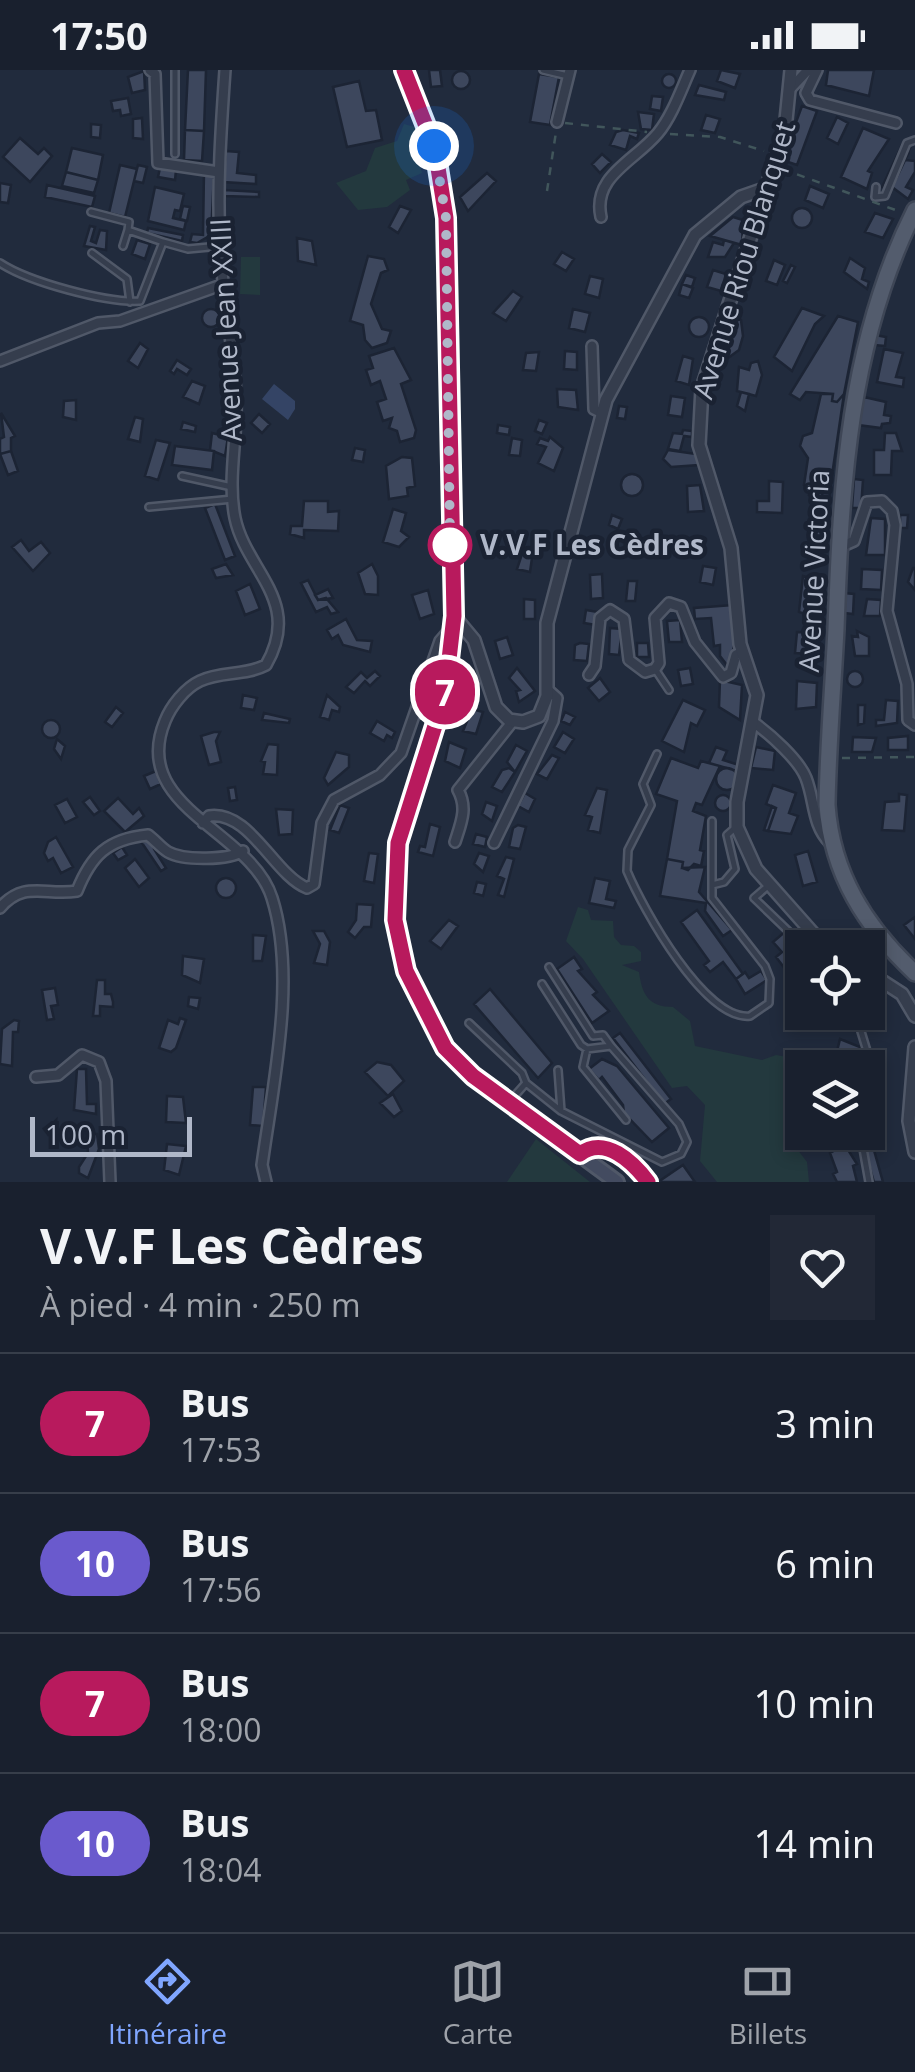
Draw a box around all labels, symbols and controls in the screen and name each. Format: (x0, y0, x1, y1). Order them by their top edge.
text: 17:50 (50, 9, 148, 61)
street label: Avenue Riou Blanquet (683, 116, 803, 403)
your location (409, 121, 459, 171)
street label: Avenue Jean XXIII (200, 217, 250, 443)
street label: Avenue Victoria (789, 469, 837, 673)
marker: V.V.F Les Cèdres (429, 524, 471, 566)
place label: V.V.F Les Cèdres (480, 525, 704, 563)
line badge: 7 (412, 660, 478, 724)
text: 7 (435, 669, 455, 716)
map controls (785, 930, 885, 1150)
button: locate (785, 930, 885, 1030)
button: layers (785, 1050, 885, 1150)
scale bar (30, 1112, 192, 1156)
text: 100 m (45, 1115, 126, 1153)
text: V.V.F Les Cèdres (40, 1213, 424, 1278)
button: heart (770, 1215, 875, 1320)
text: À pied · 4 min · 250 m (40, 1283, 361, 1326)
text: Bus (180, 1376, 249, 1428)
text: 3 min (775, 1397, 875, 1449)
text: 7 (85, 1400, 105, 1447)
text: 17:53 (180, 1428, 262, 1471)
text: Bus (180, 1516, 249, 1568)
text: 6 min (775, 1537, 875, 1589)
text: 10 (75, 1540, 115, 1587)
text: 17:56 (180, 1568, 262, 1611)
text: Bus (180, 1656, 249, 1708)
text: 10 min (754, 1677, 875, 1729)
text: 7 (85, 1680, 105, 1727)
text: 18:00 (180, 1708, 262, 1751)
text: Bus (180, 1796, 249, 1848)
text: 14 min (754, 1817, 875, 1869)
text: 10 (75, 1820, 115, 1867)
text: 18:04 (180, 1848, 262, 1891)
tab: Itinéraire (108, 1954, 227, 2052)
tab: Carte (443, 1954, 513, 2052)
tab: Billets (729, 1954, 807, 2052)

